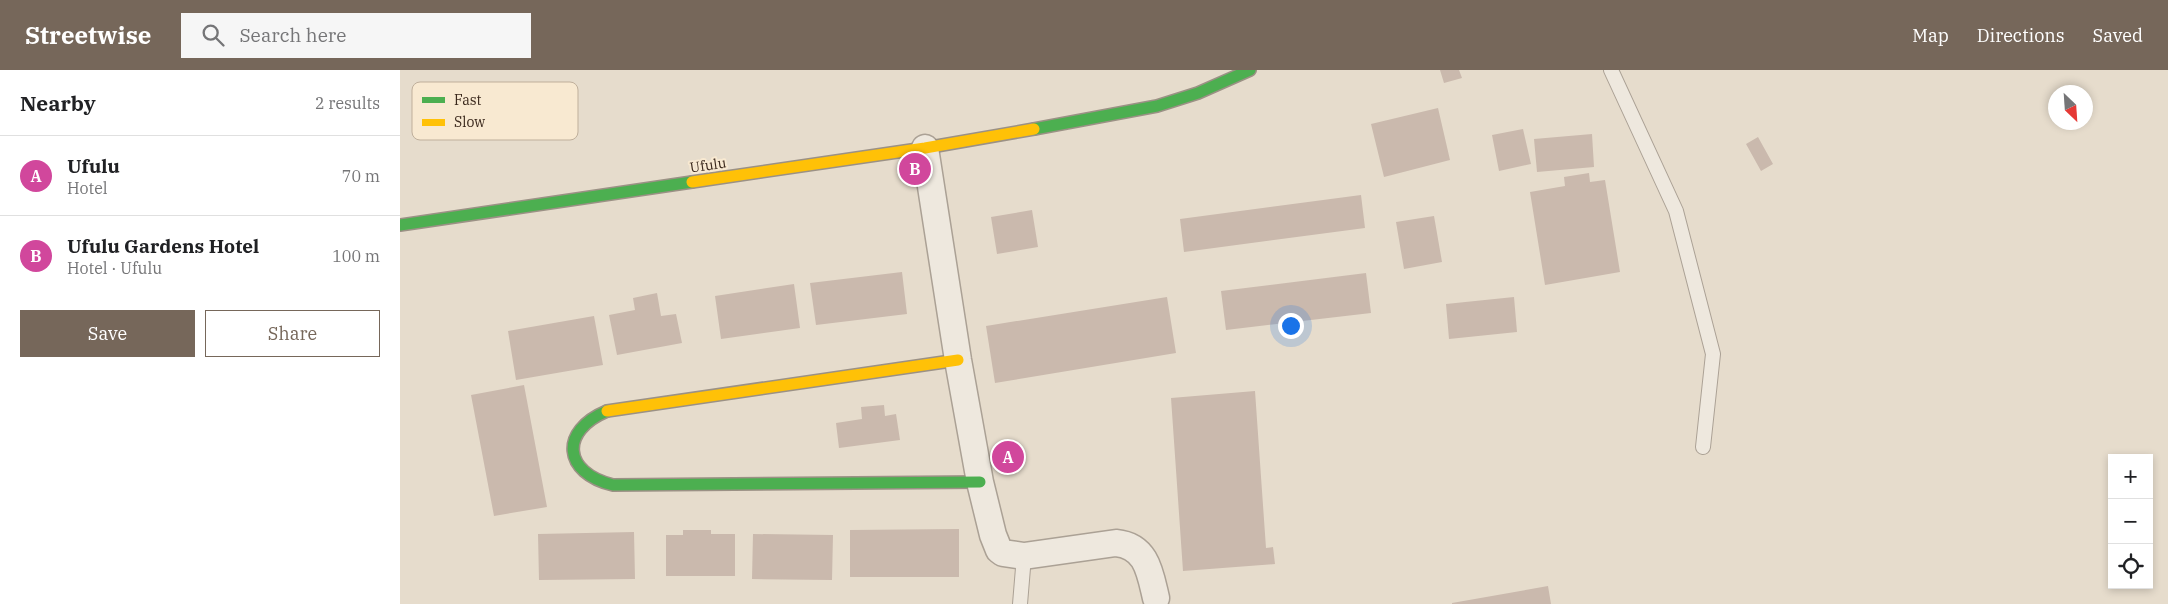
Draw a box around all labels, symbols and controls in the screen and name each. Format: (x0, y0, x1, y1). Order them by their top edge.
search box (181, 13, 531, 58)
text: Streetwise (25, 19, 151, 51)
icon: search (199, 21, 227, 49)
text: Search here (239, 23, 346, 47)
text: Map (1912, 24, 1949, 47)
text: Directions (1977, 24, 2065, 47)
text: Saved (2093, 24, 2143, 47)
legend (412, 82, 578, 140)
north arrow (2048, 85, 2093, 130)
text: Nearby (20, 89, 96, 117)
text: Fast (454, 91, 482, 109)
text: 2 results (315, 93, 380, 113)
text: Slow (454, 113, 485, 131)
pin: B (899, 150, 931, 188)
street label: Ufulu (689, 153, 728, 176)
text: Ufulu (67, 154, 120, 178)
text: A (30, 166, 42, 186)
text: 70 m (342, 166, 380, 186)
text: Hotel (67, 178, 108, 198)
text: Ufulu Gardens Hotel (67, 234, 259, 258)
text: B (30, 246, 42, 266)
text: 100 m (332, 246, 380, 266)
text: Hotel · Ufulu (67, 258, 162, 278)
button: Save (20, 310, 195, 357)
button: Share (205, 310, 380, 357)
your location (1278, 313, 1304, 339)
pin: A (992, 438, 1024, 476)
map controls (2108, 454, 2153, 589)
button: + (2108, 454, 2153, 499)
button: − (2108, 499, 2153, 544)
button: locate (2108, 544, 2153, 589)

